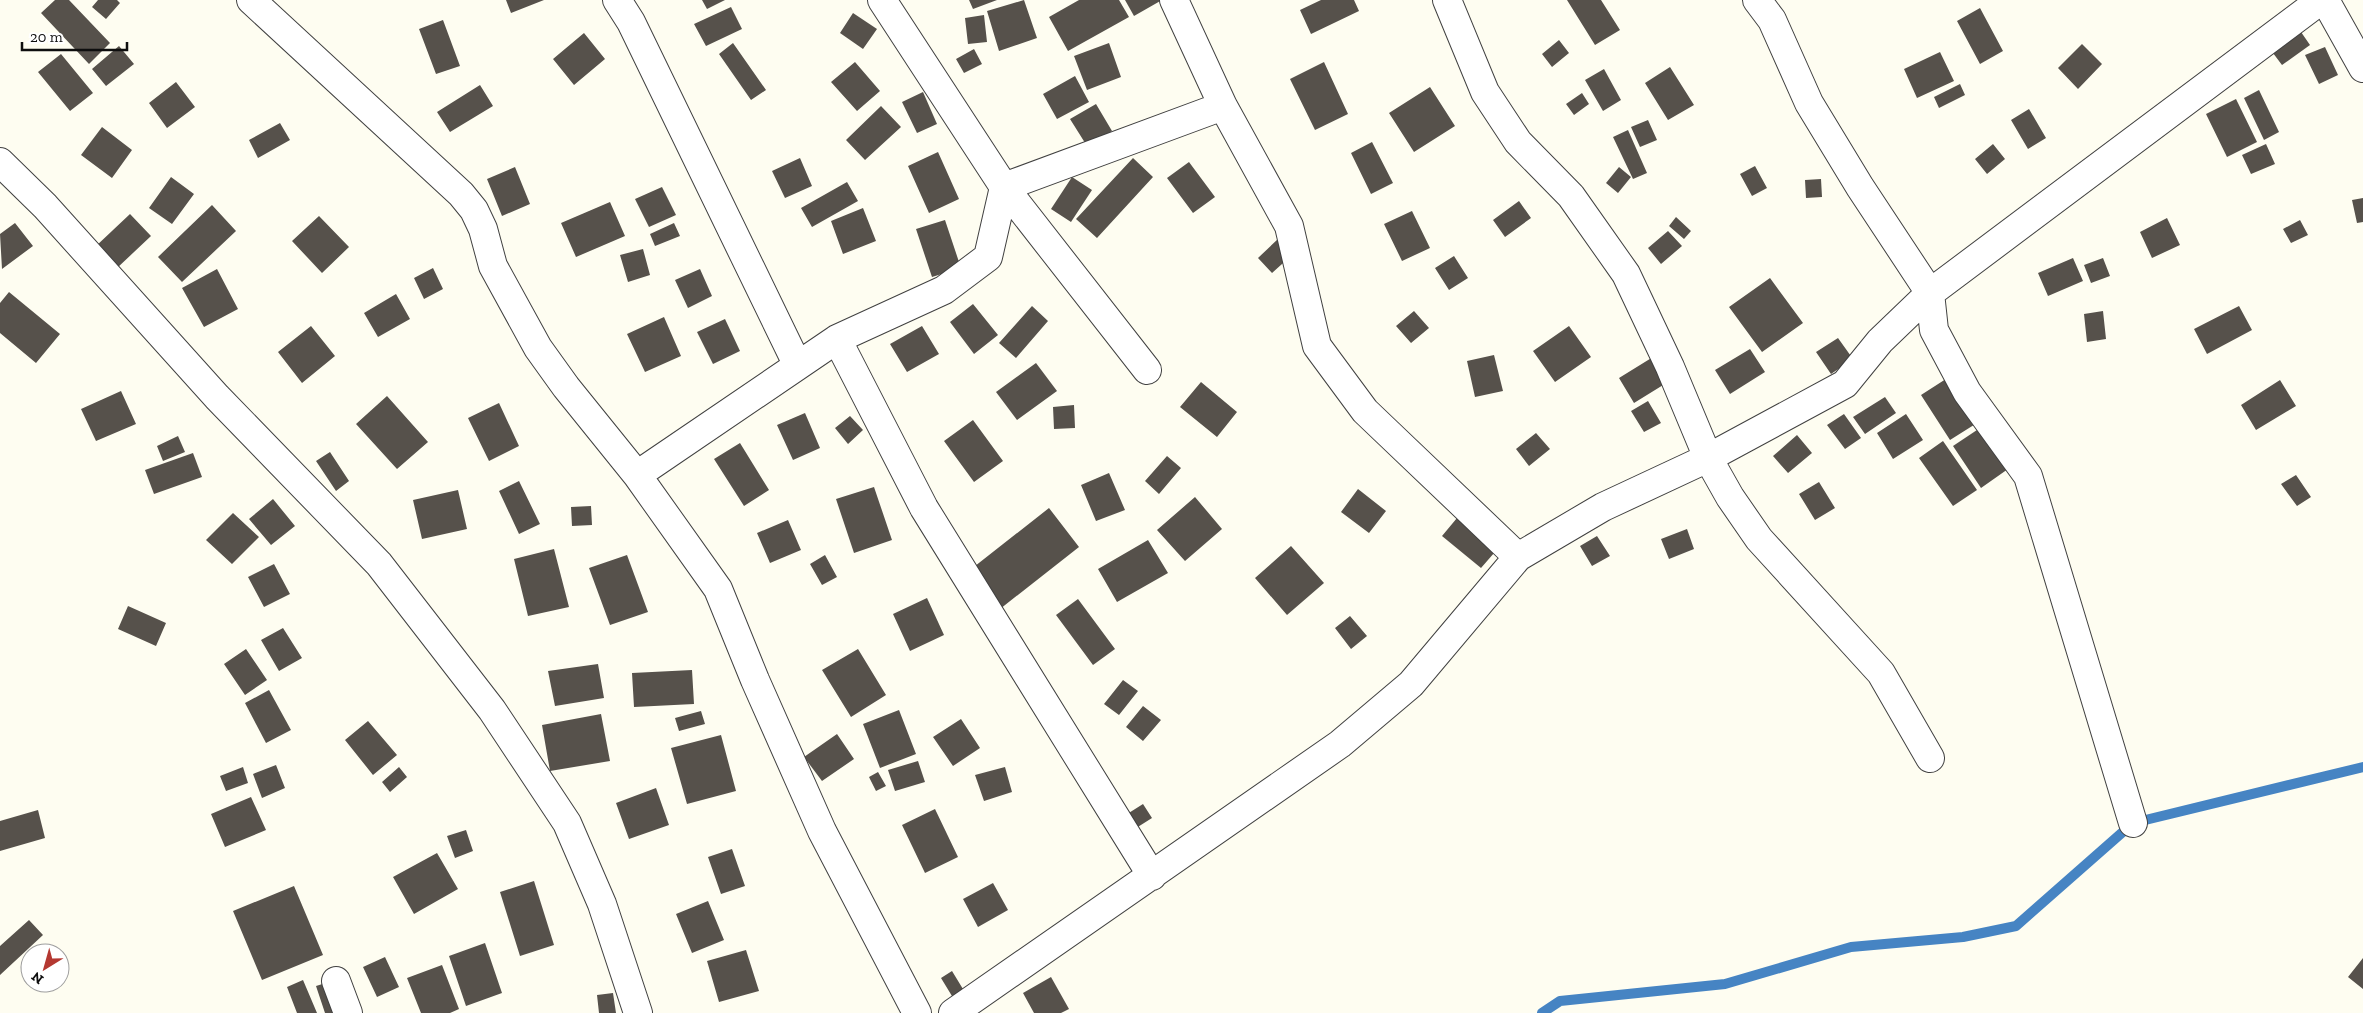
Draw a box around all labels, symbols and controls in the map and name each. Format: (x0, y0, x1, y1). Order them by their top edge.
scale bar (22, 20, 128, 52)
text: 20 m (30, 28, 63, 46)
north arrow (20, 943, 70, 993)
text: N (28, 968, 47, 988)

